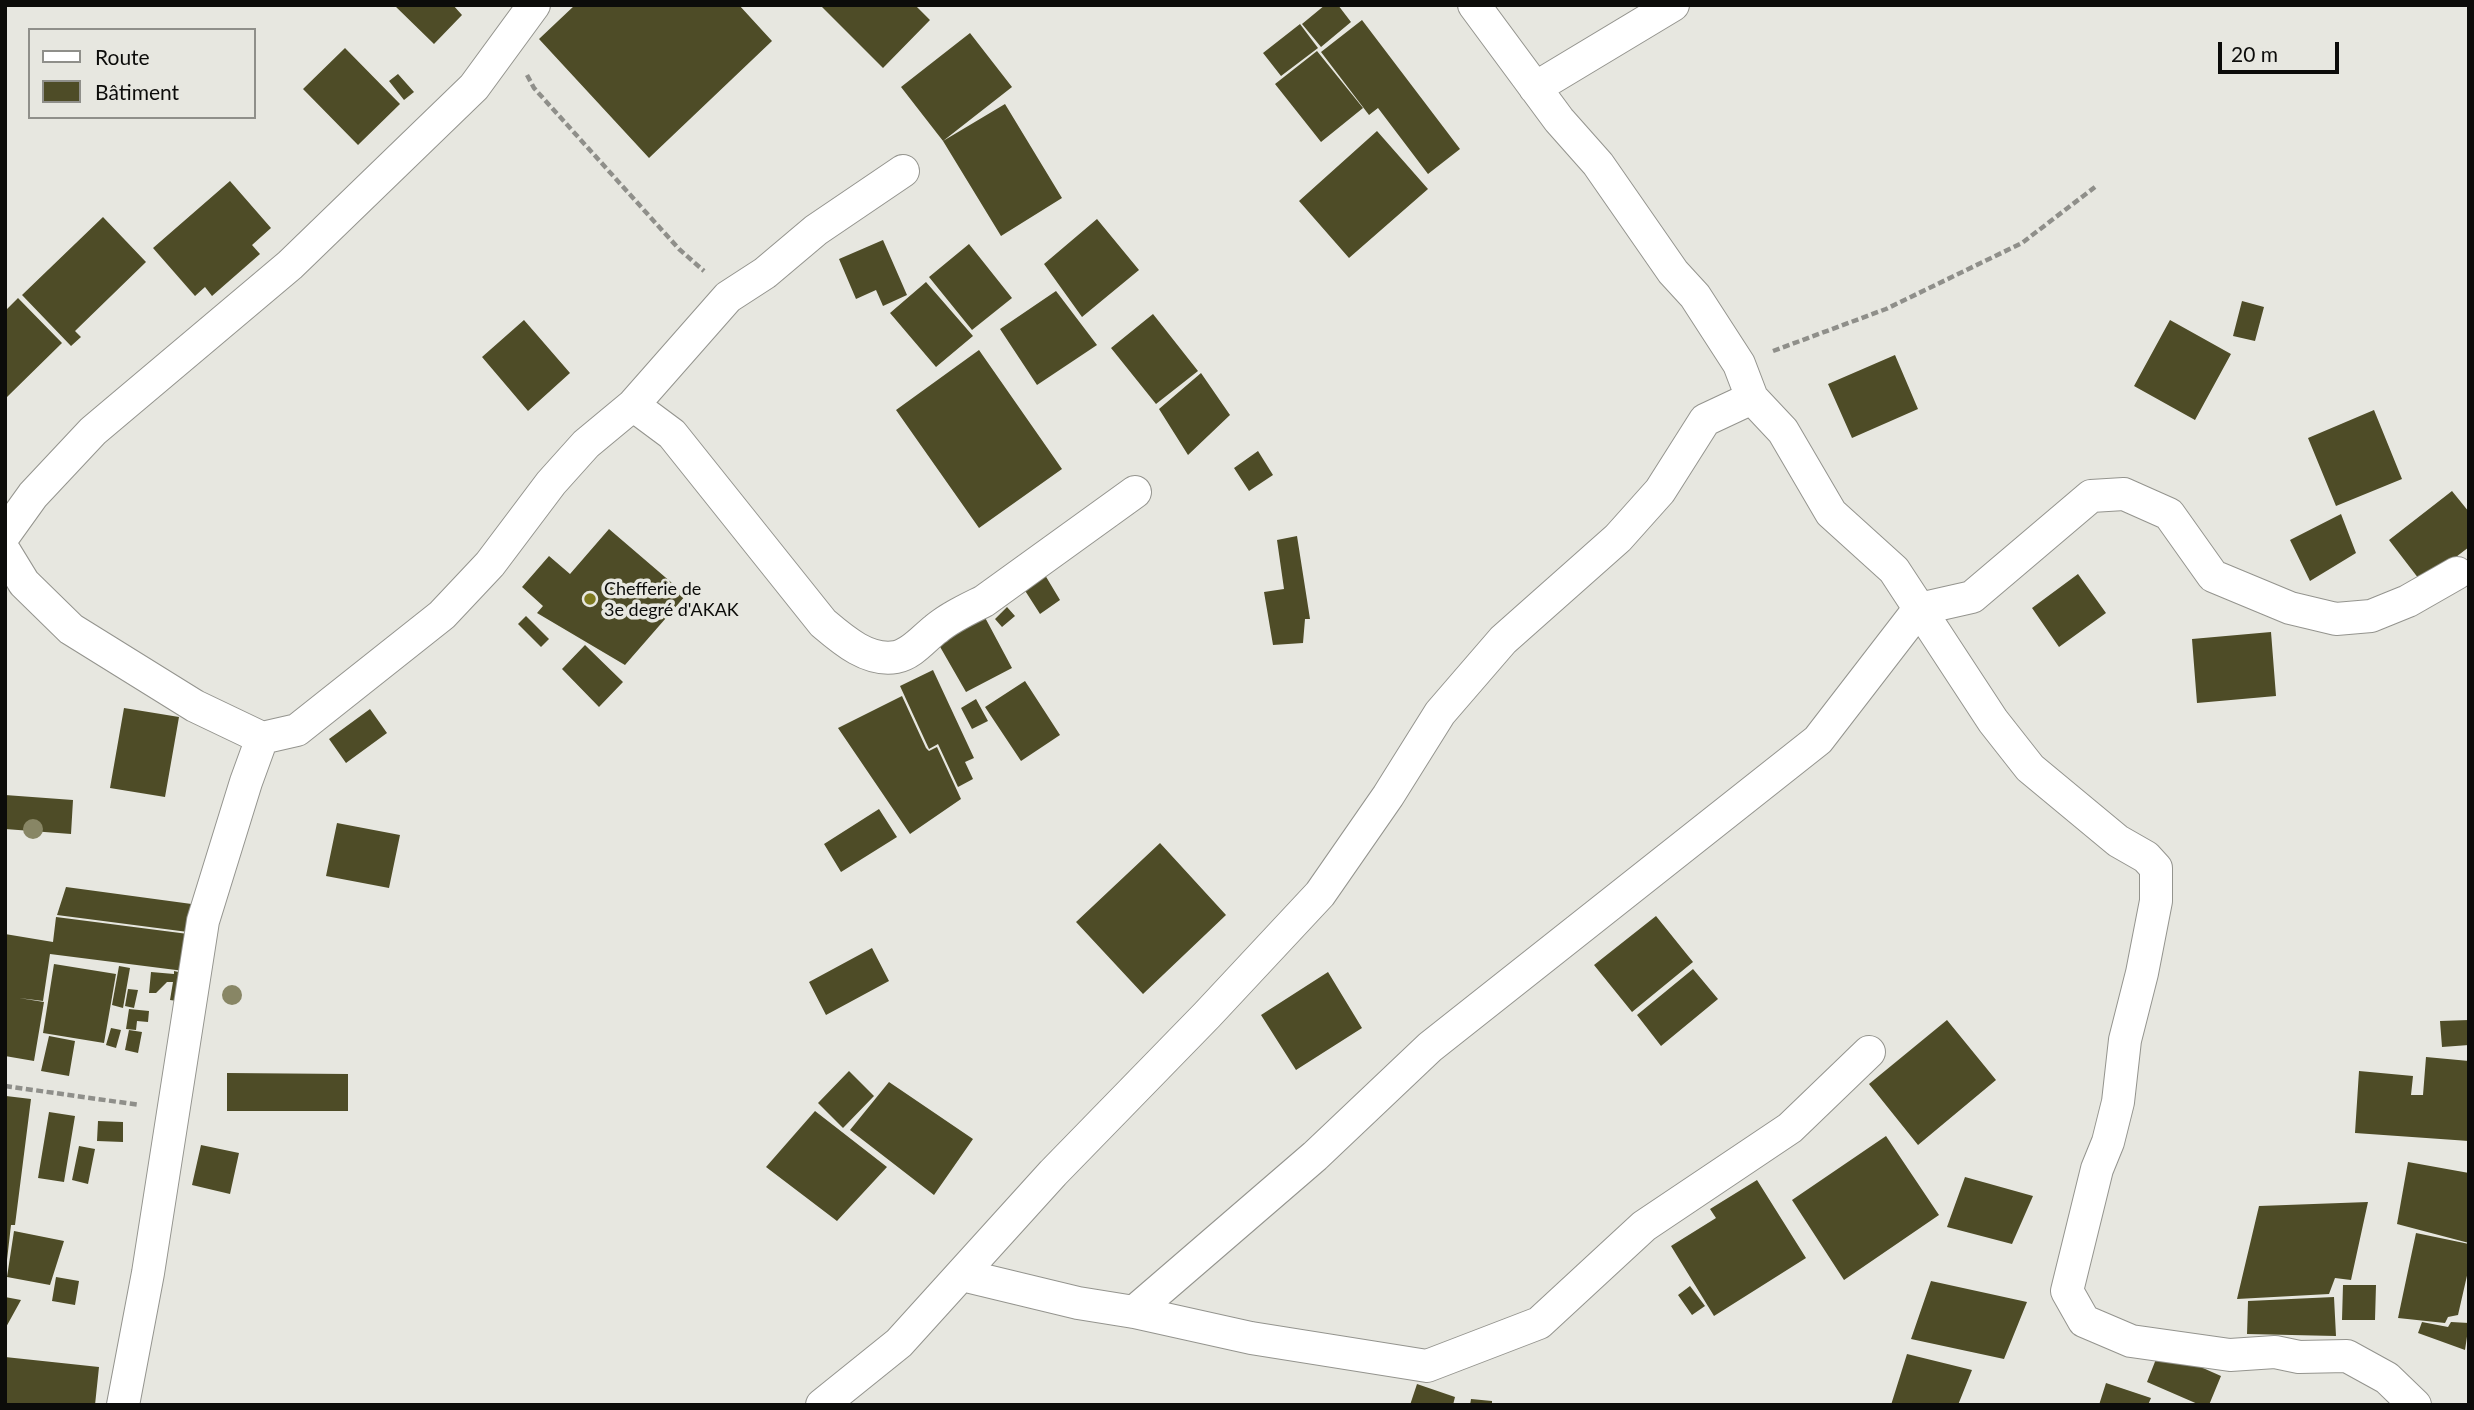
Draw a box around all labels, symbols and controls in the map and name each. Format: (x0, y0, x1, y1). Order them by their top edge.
legend (28, 28, 256, 119)
scale bar (2222, 28, 2343, 72)
text: 20 m (2231, 41, 2278, 66)
text: Route (95, 44, 150, 69)
text: Bâtiment (95, 79, 179, 104)
place label: Chefferie de 3e degré d'AKAK (604, 578, 739, 620)
marker: Chefferie de 3e degré d'AKAK (582, 591, 598, 607)

